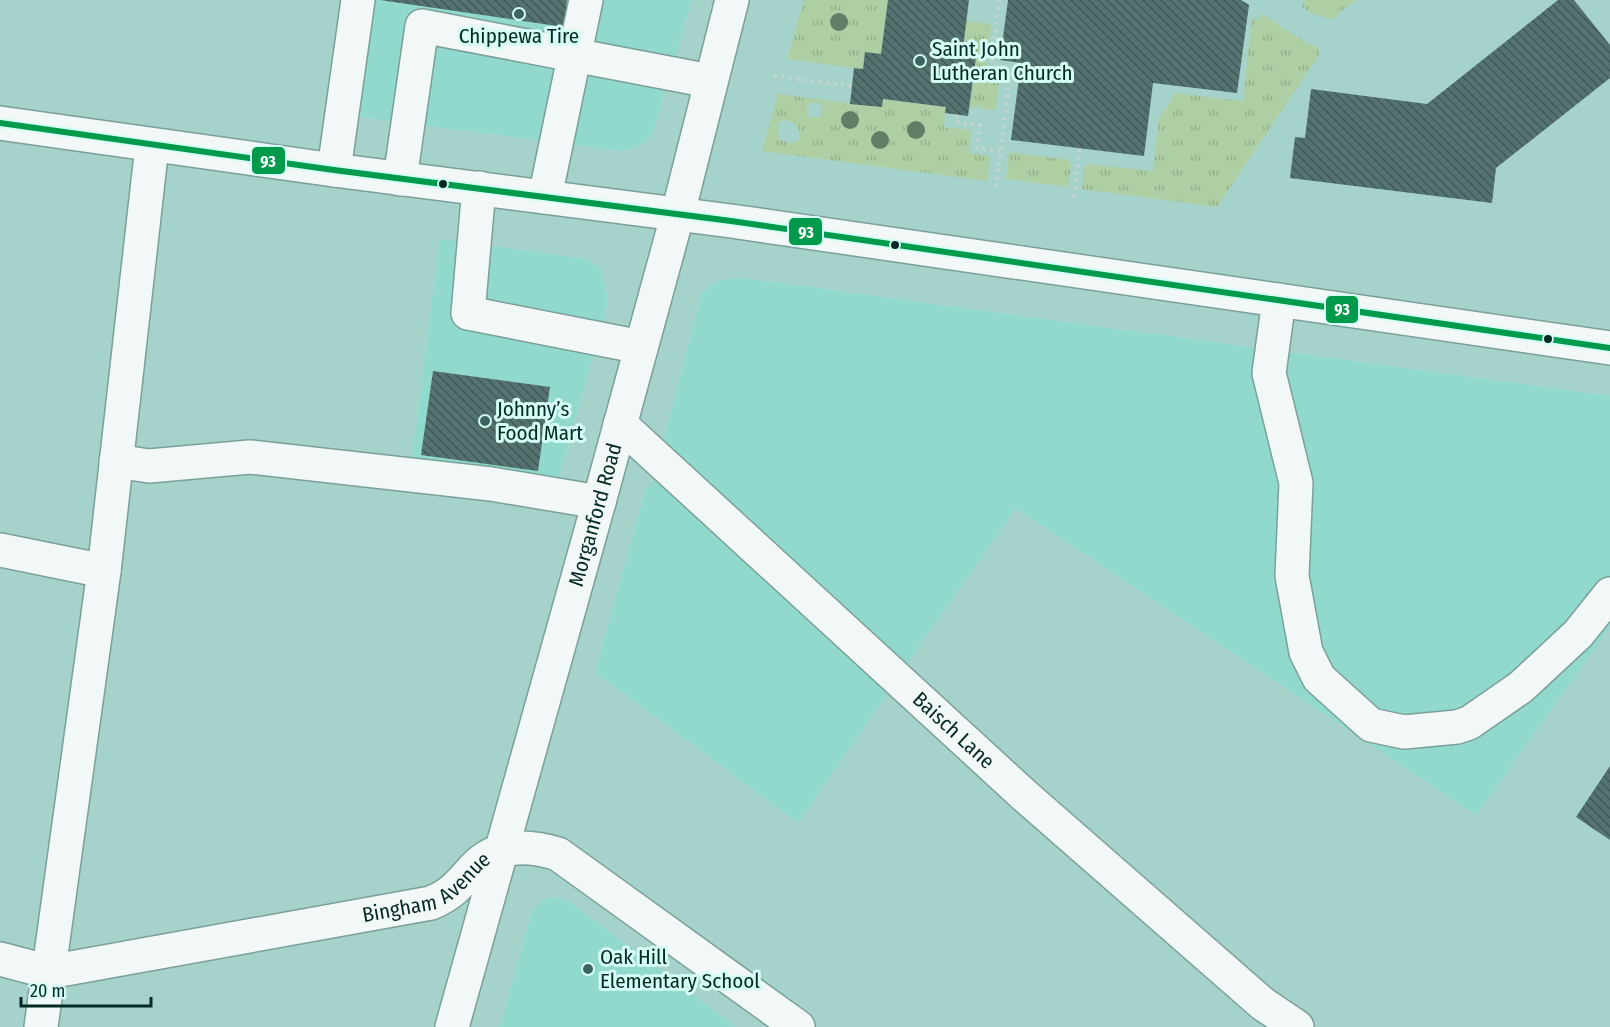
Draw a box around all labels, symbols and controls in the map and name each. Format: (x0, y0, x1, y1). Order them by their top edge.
marker: Chippewa Tire (512, 7, 526, 21)
place label: Chippewa Tire (459, 23, 579, 49)
place label: Saint John Lutheran Church (932, 36, 1073, 86)
marker: Saint John Lutheran Church (913, 54, 927, 68)
line badge: 93 (251, 146, 286, 175)
text: 93 (260, 152, 276, 171)
unlabelled marker (437, 178, 449, 190)
line badge: 93 (788, 217, 823, 246)
text: 93 (798, 223, 814, 242)
unlabelled marker (889, 239, 901, 251)
line badge: 93 (1325, 295, 1359, 324)
text: 93 (1334, 300, 1350, 319)
unlabelled marker (1542, 333, 1554, 345)
place label: Johnny’s Food Mart (497, 396, 583, 446)
marker: Johnny’s Food Mart (478, 414, 492, 428)
street label: Morganford Road (563, 440, 628, 589)
street label: Baisch Lane (907, 686, 1000, 774)
street label: Bingham Avenue (360, 846, 495, 928)
place label: Oak Hill Elementary School (600, 944, 760, 994)
marker: Oak Hill Elementary School (581, 962, 595, 976)
scale bar (21, 970, 152, 1008)
text: 20 m (30, 980, 65, 1002)

